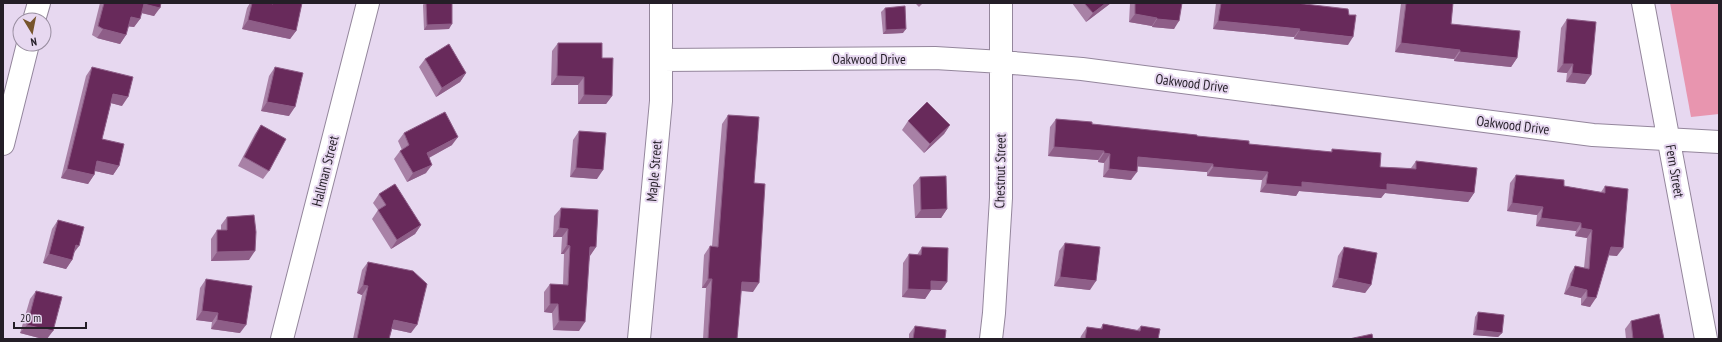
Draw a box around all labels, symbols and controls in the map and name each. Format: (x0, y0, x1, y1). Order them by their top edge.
north arrow (12, 12, 52, 52)
text: N (30, 34, 38, 49)
street label: Oakwood Drive (832, 50, 906, 68)
street label: Oakwood Drive (1154, 70, 1230, 96)
street label: Oakwood Drive (1475, 112, 1551, 138)
street label: Chestnut Street (990, 133, 1010, 209)
street label: Hallman Street (308, 134, 343, 208)
street label: Maple Street (642, 139, 666, 202)
street label: Fern Street (1661, 143, 1689, 199)
scale bar (14, 304, 86, 330)
text: 20 m (20, 310, 41, 325)

